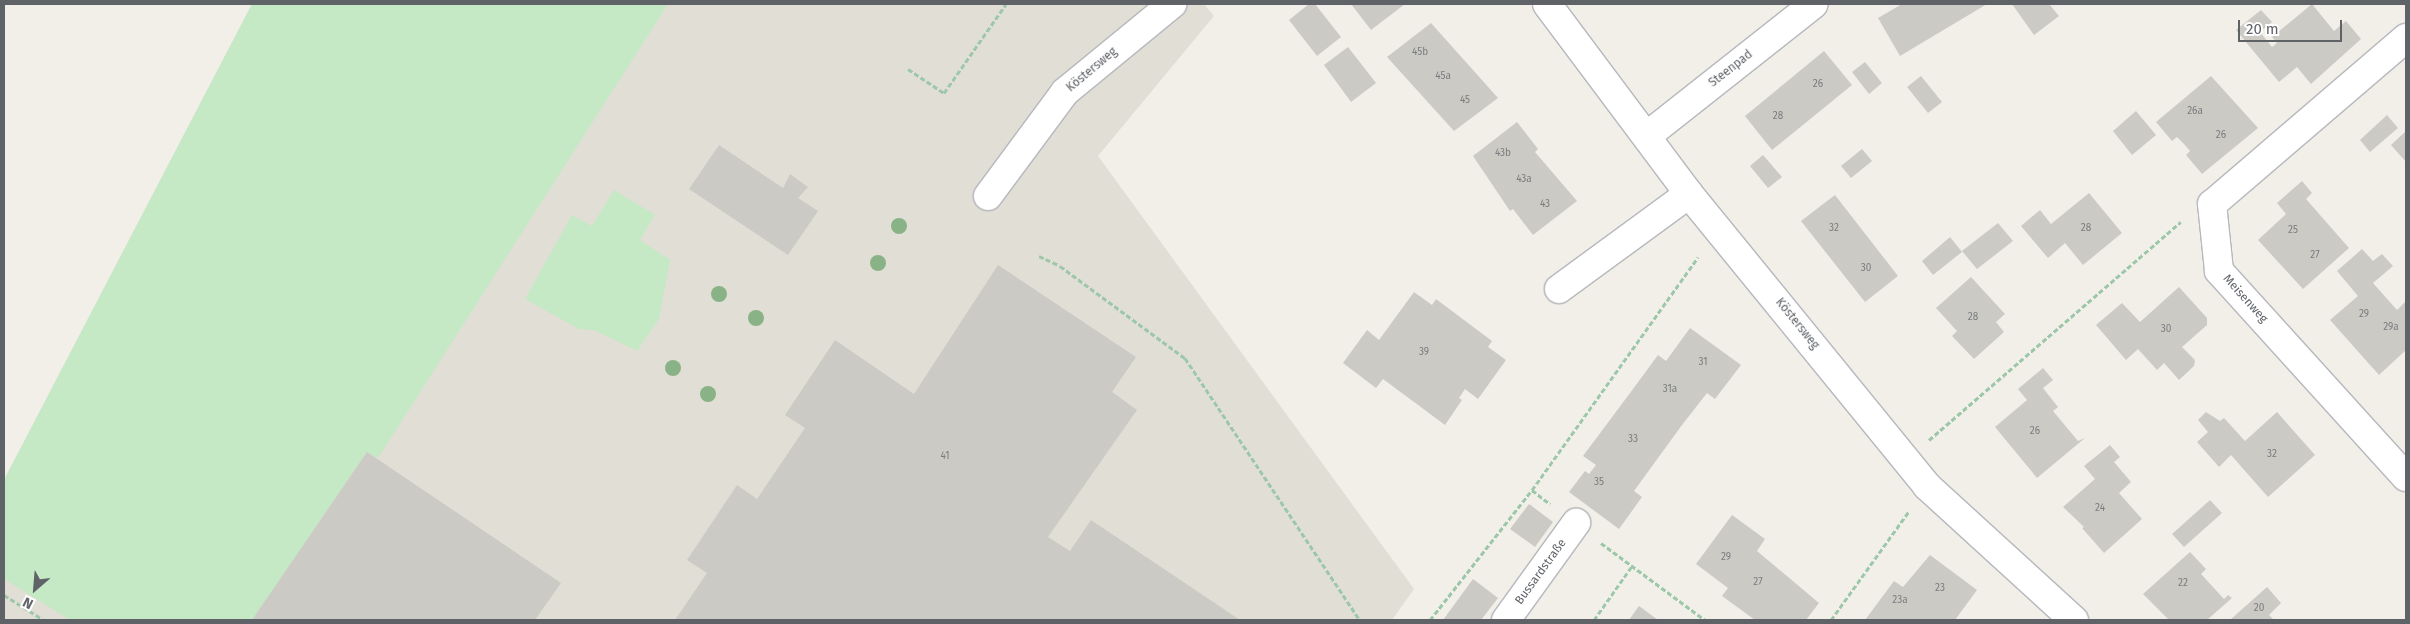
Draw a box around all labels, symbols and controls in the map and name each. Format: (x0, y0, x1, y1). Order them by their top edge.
scale bar (2240, 10, 2344, 42)
text: 20 m (2246, 20, 2279, 38)
street label: Köstersweg (1064, 45, 1120, 95)
house number: 45b (1412, 47, 1428, 59)
street label: Steenpad (1706, 47, 1756, 91)
house number: 45a (1435, 71, 1451, 83)
house number: 26 (1813, 79, 1823, 91)
house number: 45 (1460, 95, 1470, 107)
house number: 26a (2187, 106, 2203, 118)
house number: 28 (1773, 111, 1783, 123)
house number: 26 (2216, 130, 2226, 142)
house number: 43b (1495, 148, 1511, 160)
house number: 43a (1516, 174, 1532, 186)
house number: 43 (1540, 199, 1550, 211)
house number: 32 (1829, 223, 1839, 235)
house number: 28 (2081, 223, 2091, 235)
house number: 25 (2288, 225, 2298, 237)
house number: 27 (2310, 250, 2320, 262)
house number: 30 (1861, 263, 1871, 275)
street label: Meisenweg (2220, 272, 2270, 326)
street label: Köstersweg (1772, 296, 1822, 352)
house number: 29 (2359, 309, 2369, 321)
house number: 28 (1968, 312, 1978, 324)
house number: 29a (2383, 322, 2399, 334)
house number: 30 (2161, 324, 2171, 336)
house number: 39 (1419, 347, 1429, 359)
house number: 31 (1698, 357, 1708, 369)
house number: 31a (1663, 384, 1677, 396)
house number: 26 (2030, 426, 2040, 438)
house number: 33 (1628, 434, 1638, 446)
house number: 32 (2267, 449, 2277, 461)
house number: 41 (940, 451, 950, 463)
house number: 35 (1594, 477, 1604, 489)
house number: 24 (2095, 503, 2105, 515)
street label: Bussardstraße (1512, 536, 1570, 608)
house number: 29 (1721, 552, 1731, 564)
north arrow (10, 564, 60, 614)
house number: 27 (1753, 577, 1763, 589)
house number: 22 (2178, 578, 2188, 590)
house number: 23 (1935, 583, 1945, 595)
text: N (20, 593, 36, 612)
house number: 23a (1892, 595, 1908, 607)
house number: 20 (2254, 603, 2264, 615)

